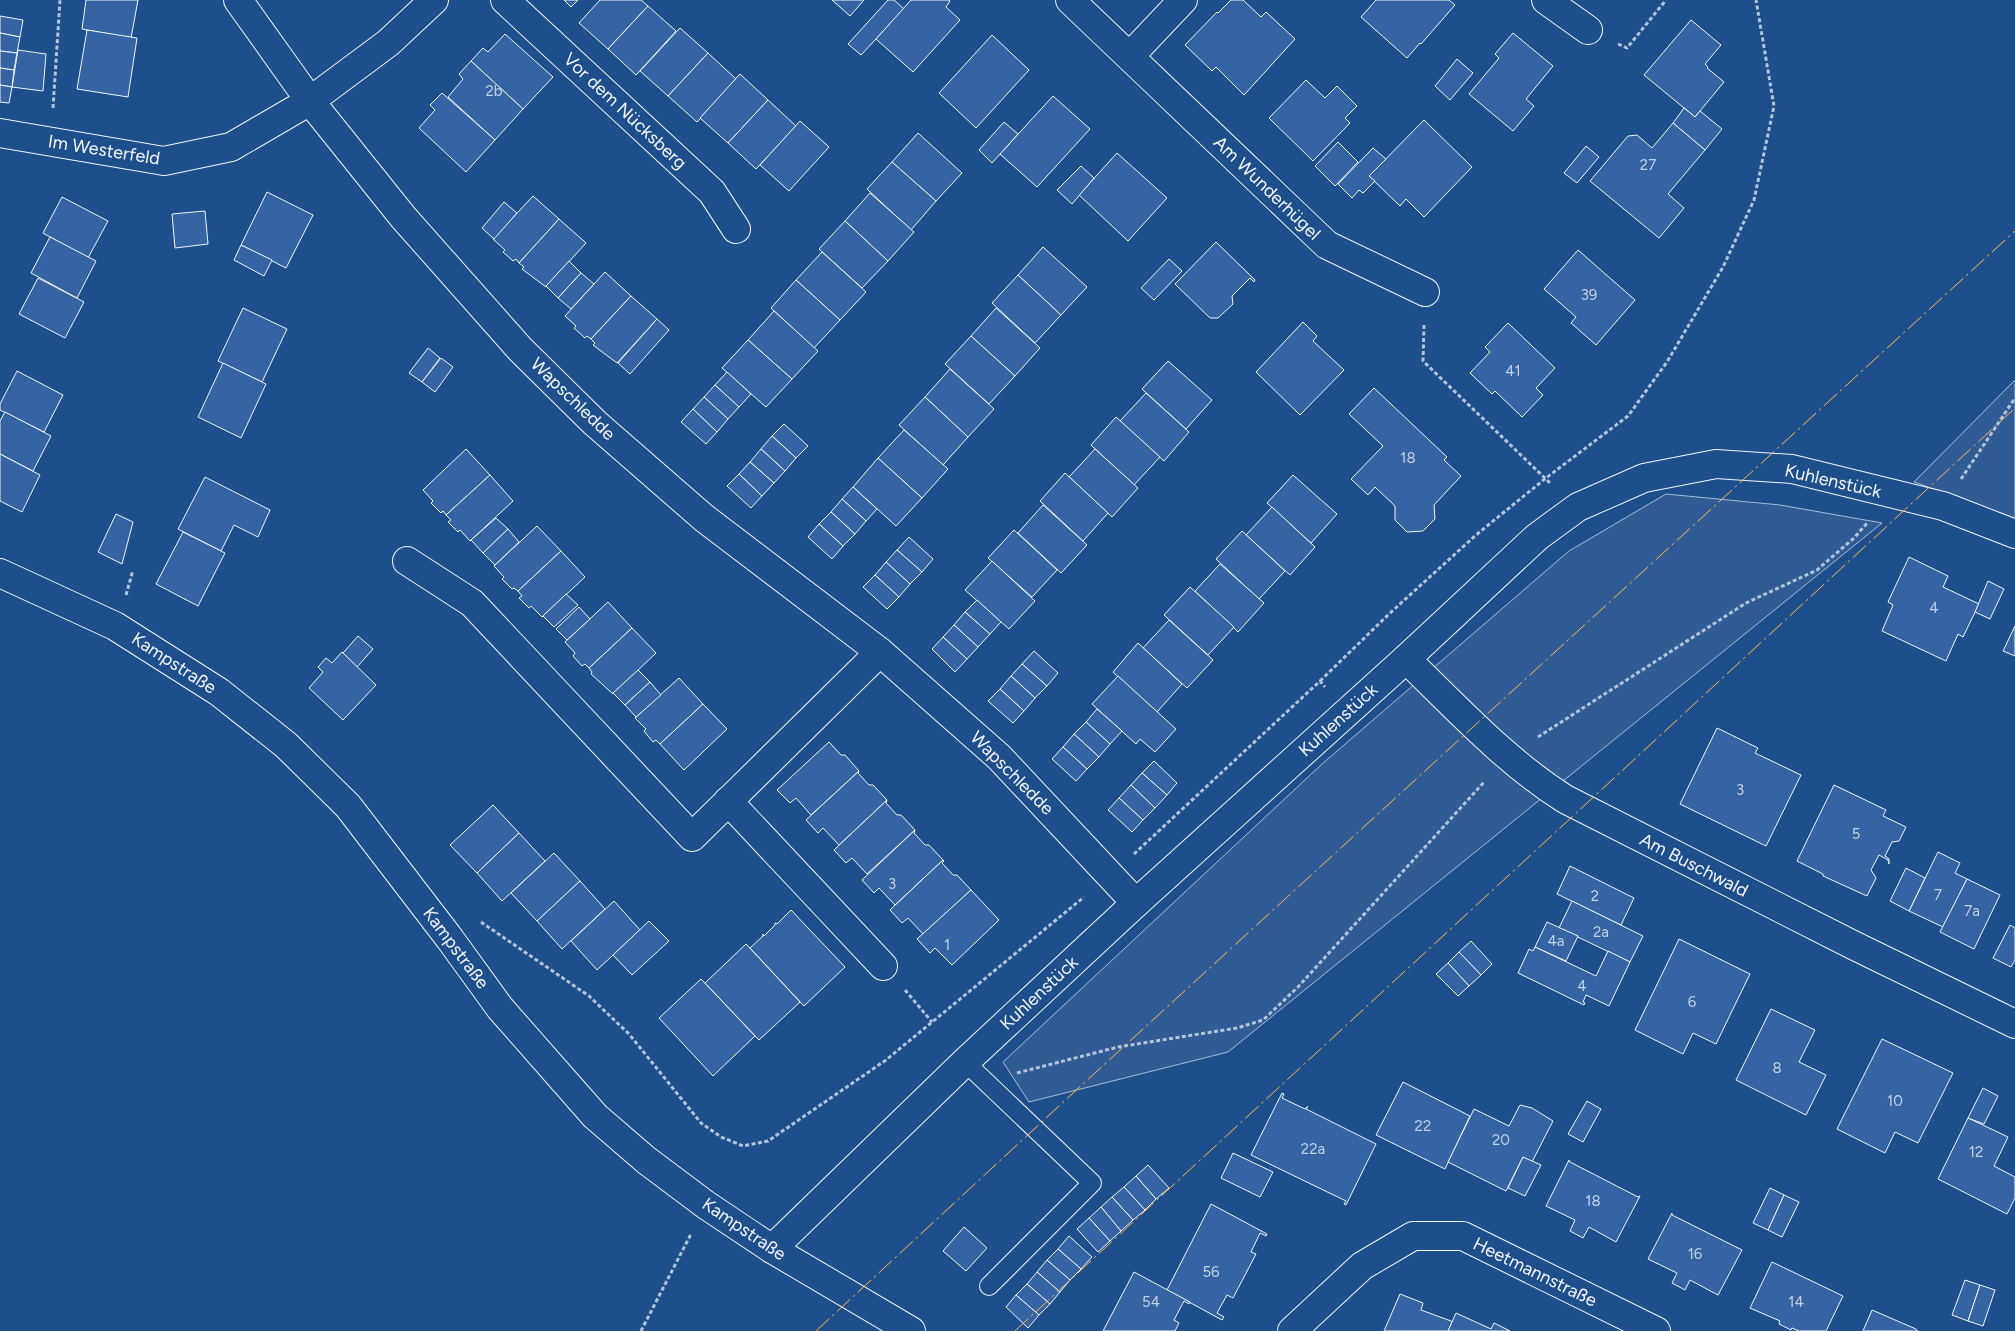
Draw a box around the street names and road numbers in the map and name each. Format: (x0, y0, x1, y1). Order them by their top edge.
street label: Vor dem Nücksberg (559, 48, 691, 174)
street label: Im Westerfeld (46, 130, 162, 170)
street label: Am Wunderhügel (1209, 131, 1325, 245)
street label: Wapschledde (526, 353, 620, 445)
street label: Kuhlenstück (1782, 459, 1884, 503)
street label: Kampstraße (128, 628, 221, 699)
street label: Kuhlenstück (1294, 679, 1382, 761)
street label: Wapschledde (966, 727, 1059, 820)
street label: Am Buschwald (1636, 828, 1752, 902)
street label: Kampstraße (418, 903, 494, 993)
street label: Kuhlenstück (995, 951, 1083, 1035)
street label: Kampstraße (698, 1193, 790, 1265)
street label: Heetmannstraße (1470, 1233, 1601, 1312)

